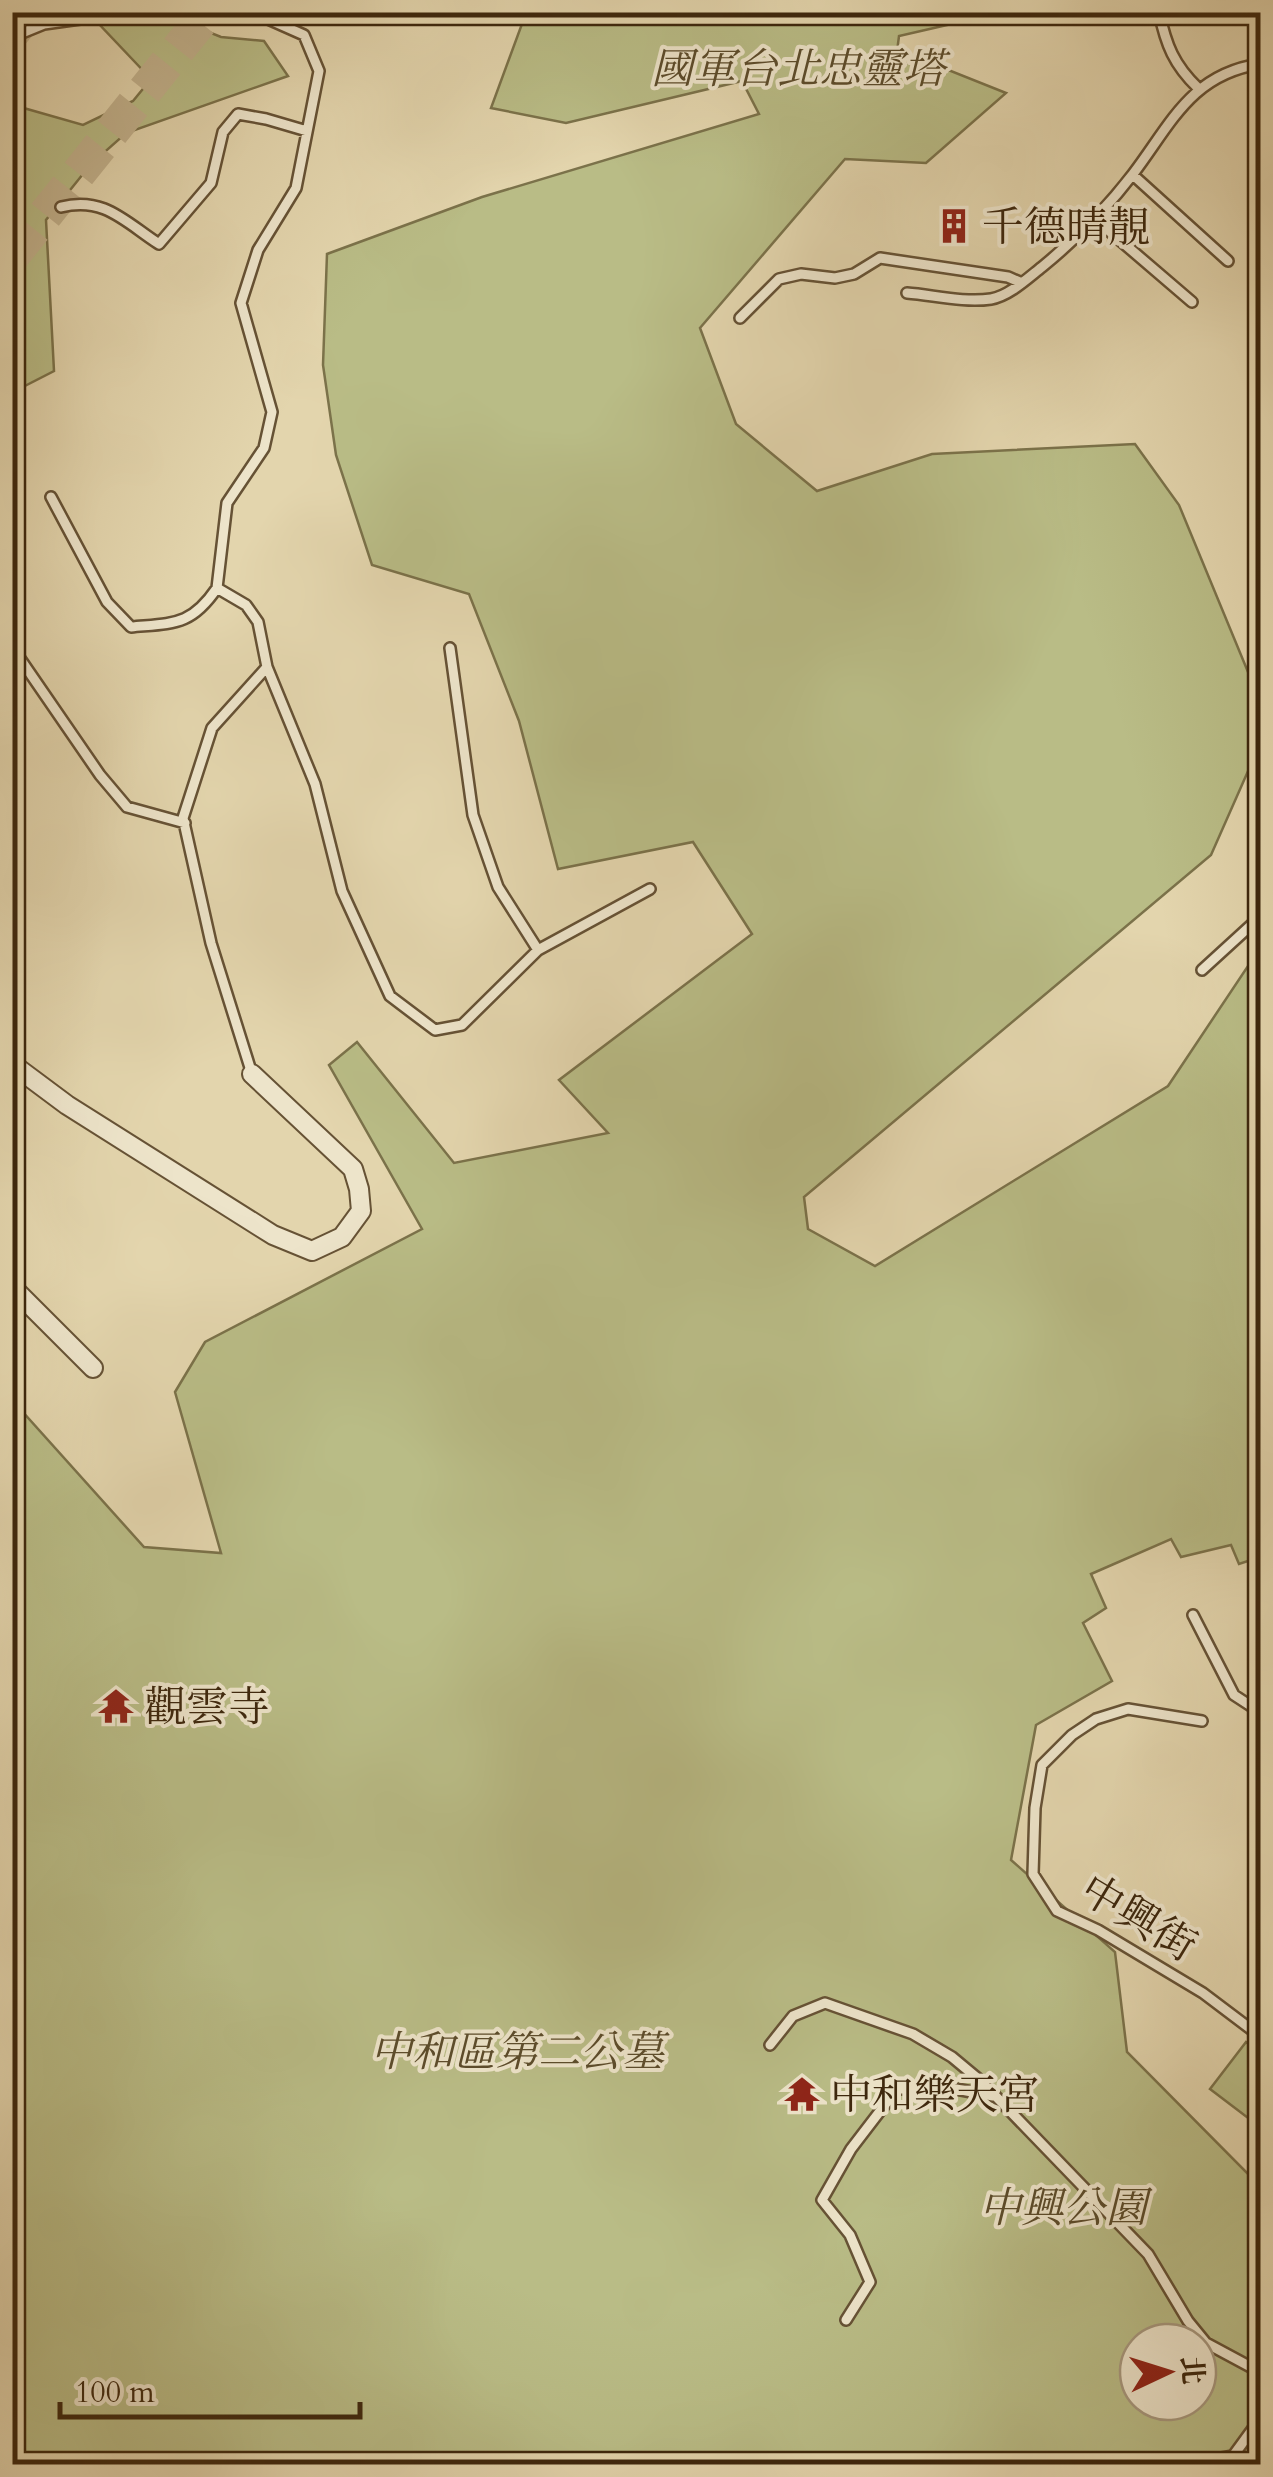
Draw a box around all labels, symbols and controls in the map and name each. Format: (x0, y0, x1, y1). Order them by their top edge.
park label: 國軍台北忠靈塔 (651, 41, 951, 98)
place label: 千德晴靚 (982, 199, 1150, 256)
building icon: 千德晴靚 (935, 207, 973, 245)
place label: 觀雲寺 (144, 1679, 270, 1736)
temple icon: 觀雲寺 (97, 1687, 135, 1725)
street label: 中興街 (1070, 1861, 1207, 1975)
park label: 中和區第二公墓 (370, 2024, 670, 2081)
place label: 中和樂天宮 (830, 2067, 1040, 2124)
temple icon: 中和樂天宮 (783, 2075, 821, 2113)
park label: 中興公園 (979, 2180, 1153, 2237)
north arrow (1118, 2322, 1218, 2422)
text: 北 (1172, 2355, 1212, 2386)
scale bar (60, 2357, 360, 2419)
text: 100 m (75, 2372, 155, 2413)

